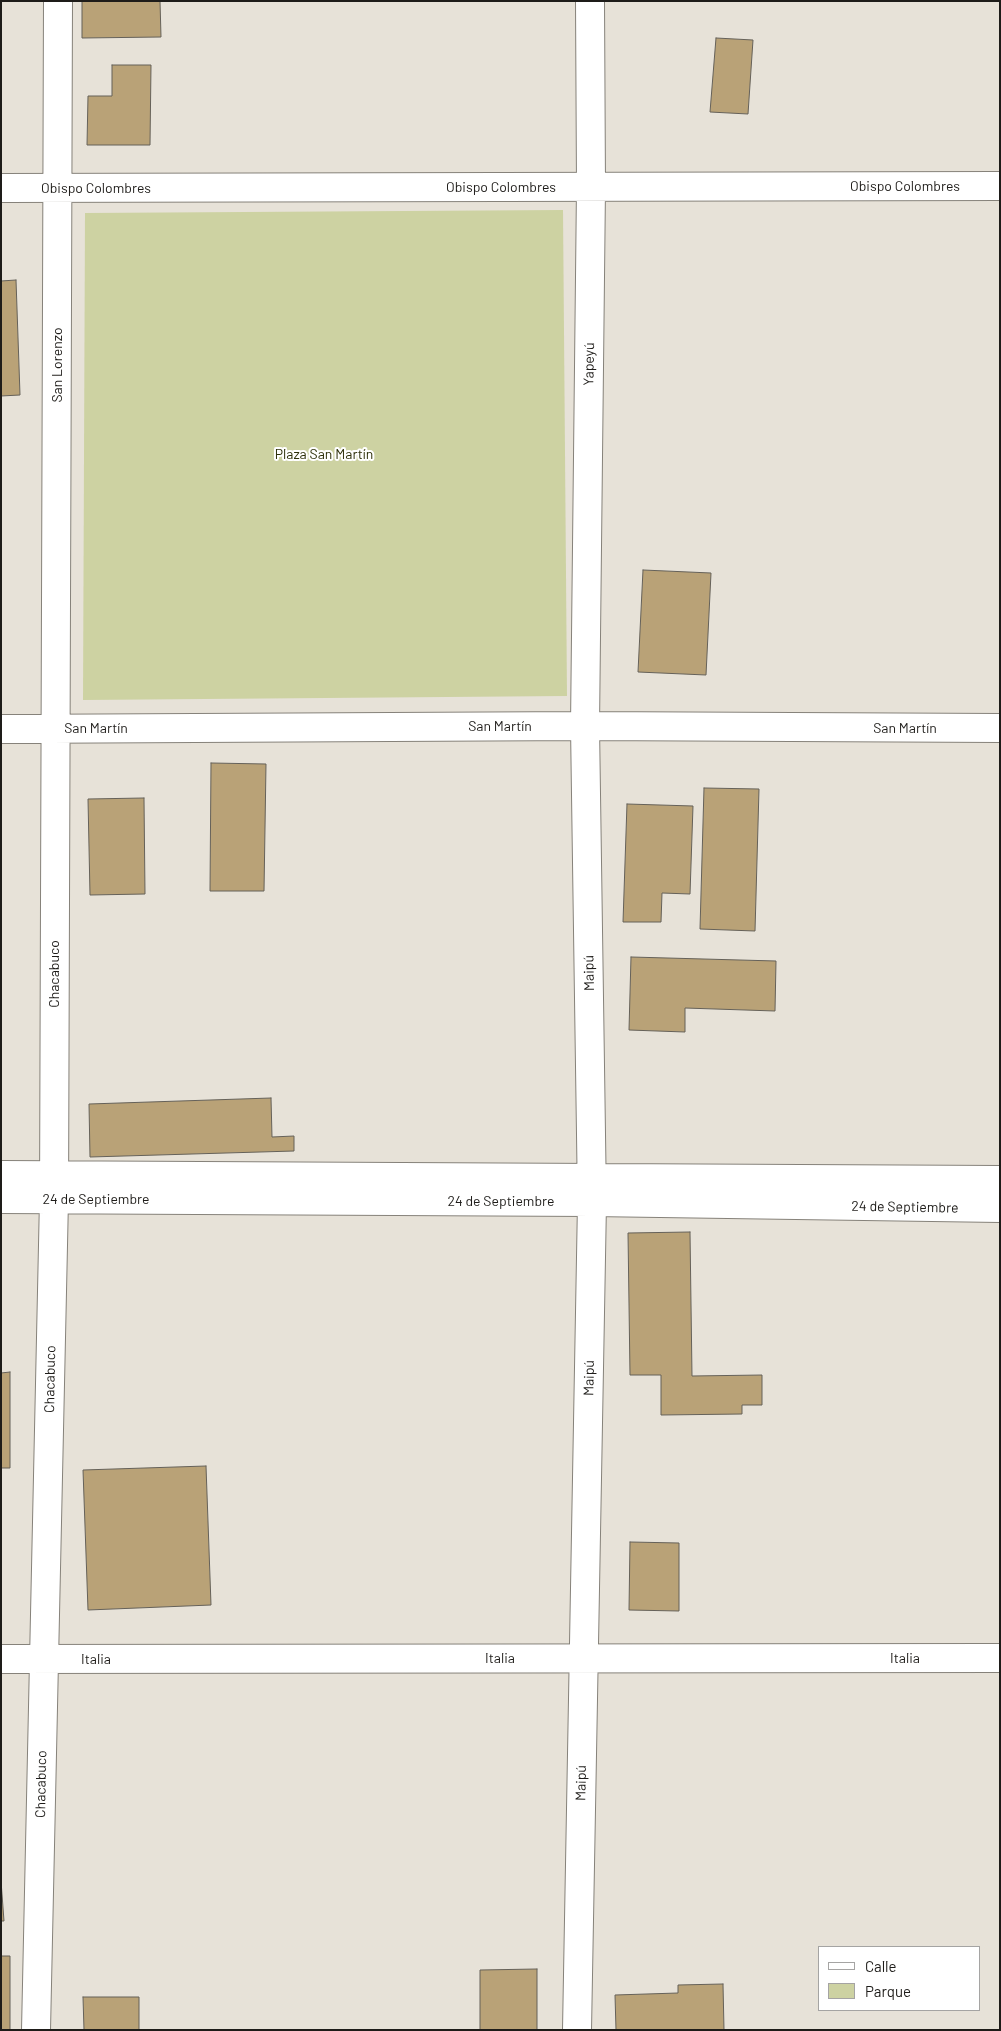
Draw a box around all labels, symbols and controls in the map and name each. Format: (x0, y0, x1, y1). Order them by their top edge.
street label: Obispo Colombres (850, 178, 960, 194)
street label: Obispo Colombres (446, 179, 556, 195)
street label: Obispo Colombres (41, 180, 151, 196)
street label: San Lorenzo (49, 327, 65, 403)
street label: Yapeyú (580, 342, 598, 386)
park label: Plaza San Martín (275, 446, 373, 462)
street label: San Martín (468, 718, 532, 734)
street label: San Martín (64, 720, 128, 736)
street label: San Martín (873, 720, 937, 736)
street label: Chacabuco (46, 940, 62, 1008)
street label: Maipú (580, 955, 598, 991)
street label: 24 de Septiembre (42, 1191, 150, 1207)
street label: 24 de Septiembre (447, 1193, 555, 1209)
street label: 24 de Septiembre (851, 1198, 959, 1216)
street label: Chacabuco (41, 1345, 59, 1413)
street label: Maipú (580, 1360, 598, 1396)
street label: Italia (485, 1650, 515, 1666)
street label: Italia (890, 1650, 920, 1666)
street label: Italia (81, 1651, 111, 1667)
street label: Chacabuco (32, 1750, 50, 1818)
street label: Maipú (572, 1765, 590, 1801)
legend (818, 1946, 981, 2011)
text: Calle (865, 1957, 897, 1975)
text: Parque (865, 1982, 911, 2000)

